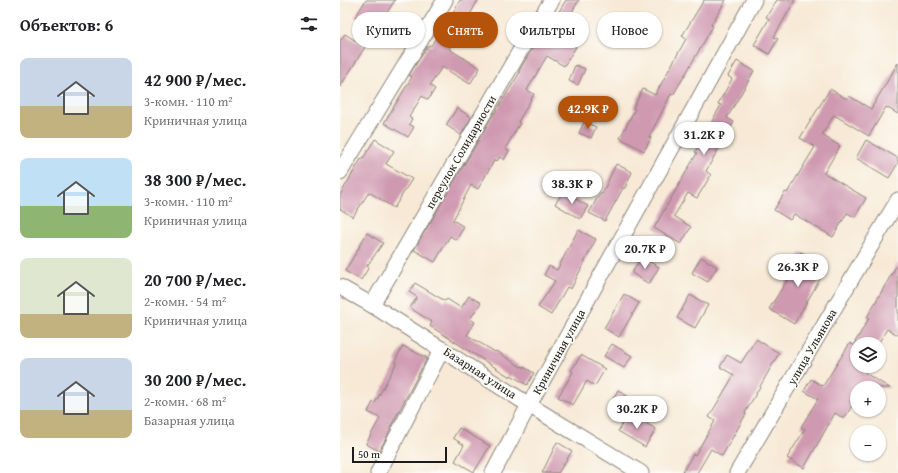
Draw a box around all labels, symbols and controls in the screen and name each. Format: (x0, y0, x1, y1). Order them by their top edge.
text: Объектов: 6 (20, 12, 113, 37)
chip: Купить (352, 12, 425, 48)
chip: Снять (433, 12, 498, 48)
chip: Фильтры (506, 12, 589, 48)
chip: Новое (597, 12, 662, 48)
icon: filters (298, 13, 320, 35)
text: 42 900 ₽/мес. (144, 67, 246, 92)
icon: home (52, 74, 100, 122)
text: 3-комн. · 110 m² (144, 92, 233, 111)
street label: переулок Солидарности (421, 92, 500, 212)
pin: 42.9K ₽ (551, 96, 625, 130)
text: 42.9K ₽ (567, 99, 609, 118)
text: Криничная улица (144, 111, 247, 130)
pin: 31.2K ₽ (667, 122, 741, 156)
text: 31.2K ₽ (683, 125, 725, 144)
text: 38 300 ₽/мес. (144, 167, 246, 192)
pin: 38.3K ₽ (535, 171, 609, 205)
icon: home (52, 174, 100, 222)
text: 38.3K ₽ (551, 174, 593, 193)
text: 3-комн. · 110 m² (144, 192, 233, 211)
text: Криничная улица (144, 211, 247, 230)
pin: 20.7K ₽ (608, 236, 682, 270)
text: 20.7K ₽ (624, 239, 666, 258)
pin: 26.3K ₽ (761, 254, 835, 288)
text: 26.3K ₽ (777, 257, 819, 276)
text: 20 700 ₽/мес. (144, 267, 246, 292)
icon: home (52, 274, 100, 322)
text: 2-комн. · 54 m² (144, 292, 226, 311)
street label: улица Ульянова (782, 305, 840, 389)
street label: Криничная улица (528, 306, 589, 398)
text: Криничная улица (144, 311, 247, 330)
map controls (850, 337, 886, 461)
button: layers (850, 337, 886, 373)
street label: Базарная улица (441, 343, 520, 403)
text: 30 200 ₽/мес. (144, 367, 246, 392)
icon: home (52, 374, 100, 422)
button: + (850, 381, 886, 417)
text: 2-комн. · 68 m² (144, 392, 226, 411)
pin: 30.2K ₽ (600, 396, 674, 430)
text: 30.2K ₽ (616, 399, 658, 418)
text: Базарная улица (144, 411, 235, 430)
button: − (850, 425, 886, 461)
scale bar (352, 445, 447, 464)
text: 50 m (358, 446, 380, 462)

